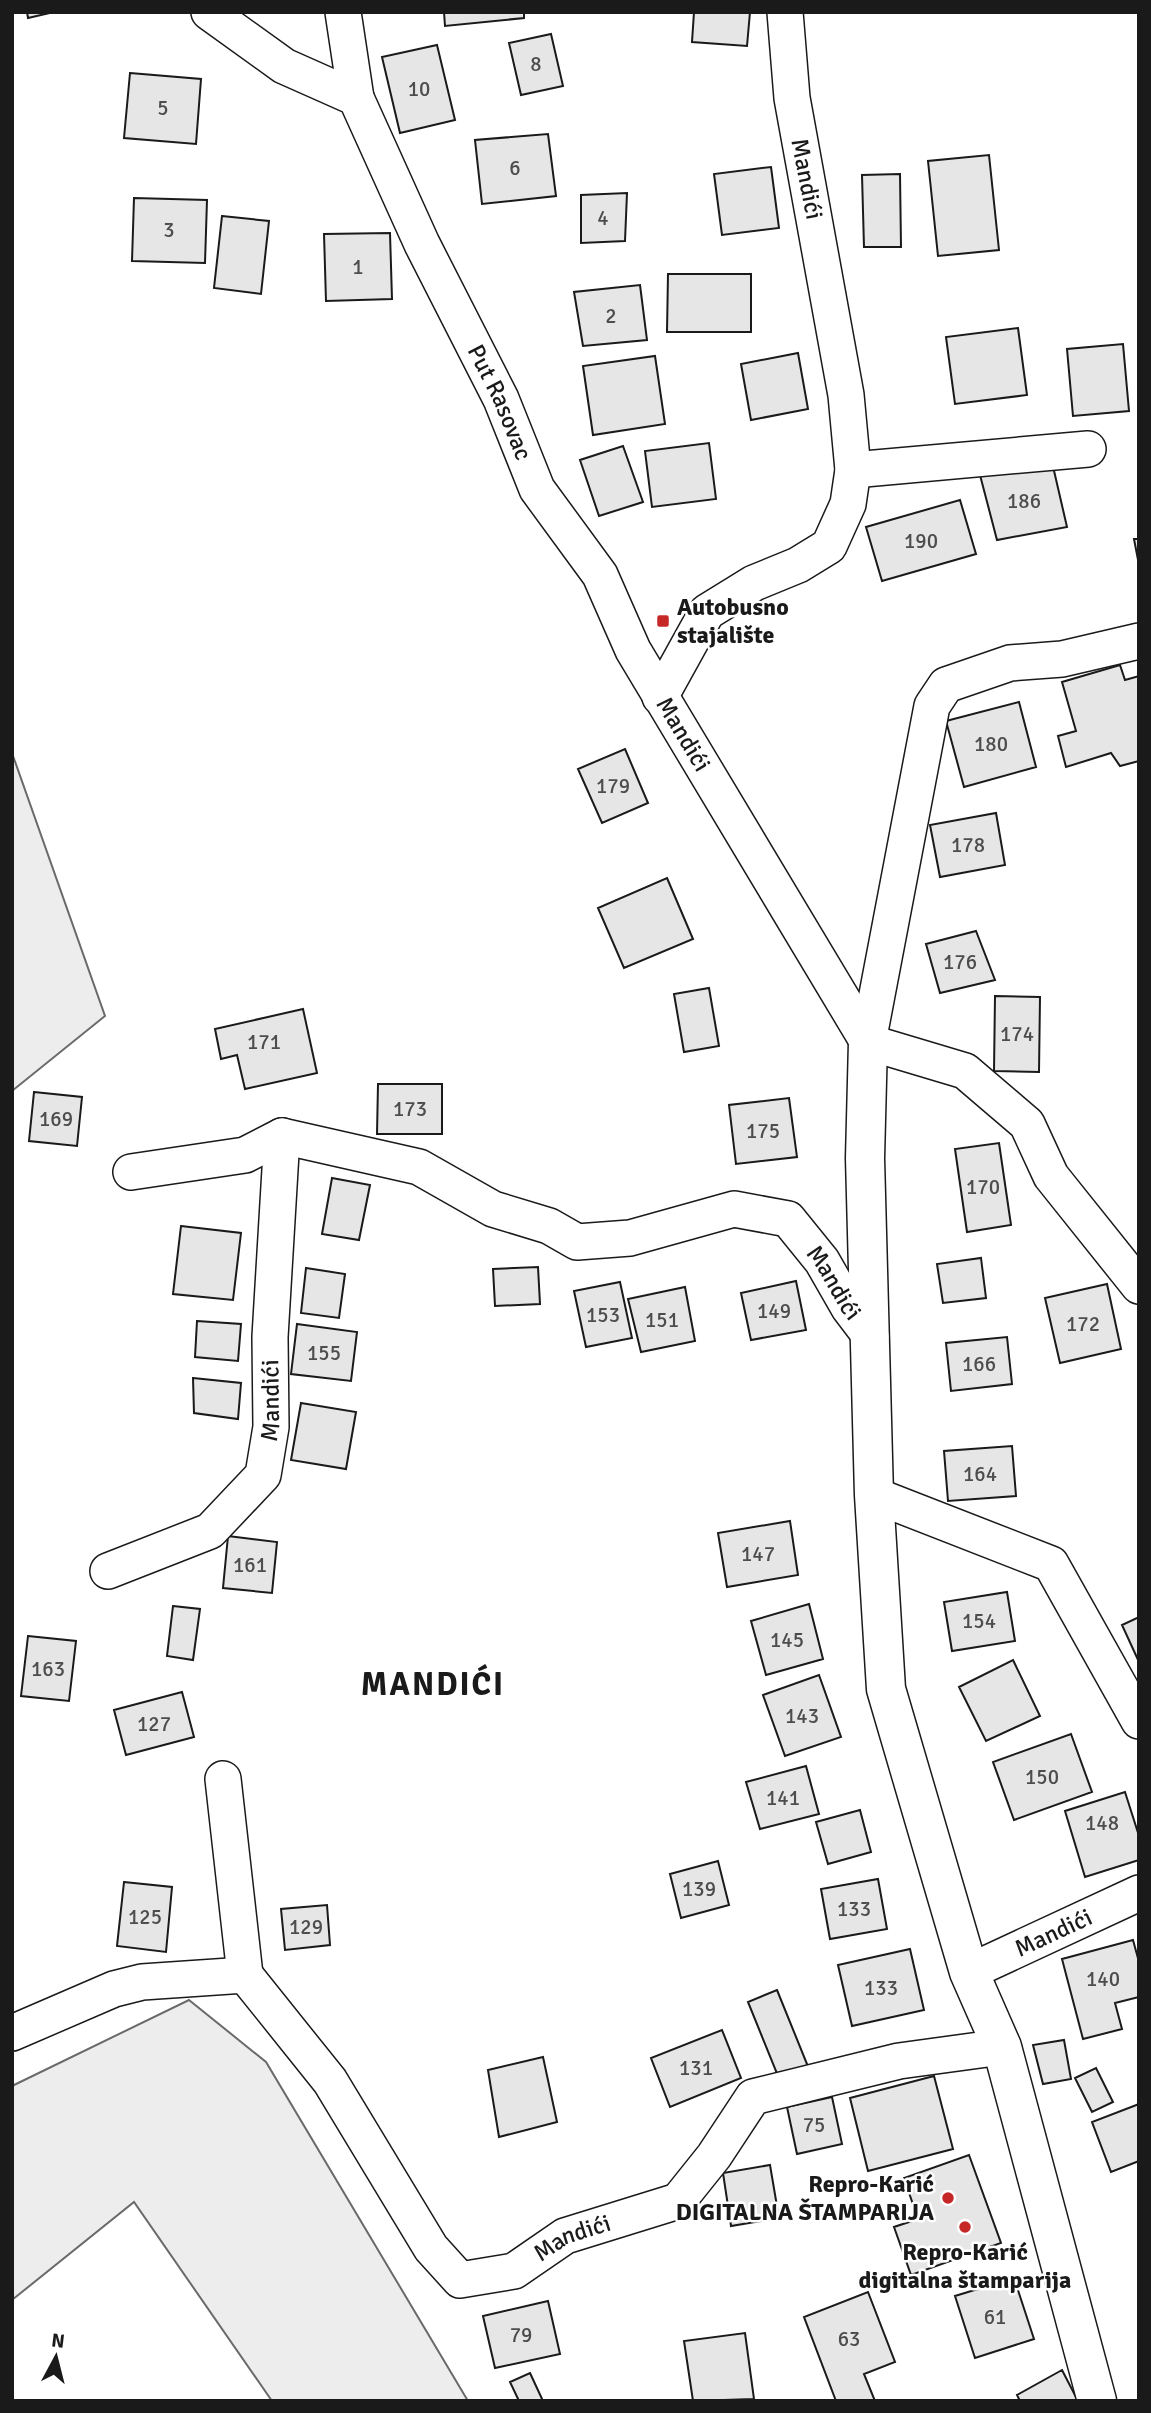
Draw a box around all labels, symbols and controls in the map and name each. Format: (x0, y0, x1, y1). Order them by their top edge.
house number: 8 (530, 51, 542, 77)
house number: 10 (408, 76, 430, 102)
house number: 5 (157, 95, 169, 121)
street label: Mandići (784, 136, 830, 222)
house number: 6 (509, 155, 521, 181)
house number: 4 (597, 205, 609, 231)
house number: 3 (163, 217, 175, 243)
house number: 1 (352, 254, 364, 280)
house number: 2 (605, 303, 617, 329)
street label: Put Rasovac (461, 339, 539, 464)
house number: 186 (1007, 488, 1041, 514)
house number: 190 (904, 528, 938, 554)
place label: Autobusno stajalište (677, 592, 789, 650)
marker: Autobusno stajalište (655, 613, 671, 629)
street label: Mandići (650, 691, 717, 777)
house number: 180 (974, 731, 1008, 757)
house number: 179 (596, 773, 630, 799)
house number: 178 (951, 832, 985, 858)
house number: 176 (943, 949, 977, 975)
house number: 174 (1000, 1021, 1034, 1047)
house number: 171 (247, 1029, 281, 1055)
house number: 173 (393, 1096, 427, 1122)
house number: 169 (39, 1106, 73, 1132)
house number: 175 (746, 1118, 780, 1144)
house number: 170 (966, 1174, 1000, 1200)
street label: Mandići (800, 1239, 868, 1326)
house number: 149 (757, 1298, 791, 1324)
house number: 153 (586, 1302, 620, 1328)
house number: 151 (645, 1307, 679, 1333)
house number: 172 (1066, 1311, 1100, 1337)
house number: 155 (307, 1340, 341, 1366)
house number: 166 (962, 1351, 996, 1377)
street label: Mandići (254, 1359, 287, 1444)
house number: 164 (963, 1461, 997, 1487)
house number: 147 (741, 1541, 775, 1567)
house number: 161 (233, 1552, 267, 1578)
house number: 154 (962, 1608, 996, 1634)
house number: 145 (770, 1627, 804, 1653)
house number: 163 (31, 1656, 65, 1682)
district label: MANDIĆI (361, 1664, 505, 1704)
house number: 143 (785, 1703, 819, 1729)
house number: 127 (137, 1711, 171, 1737)
house number: 150 (1025, 1764, 1059, 1790)
house number: 141 (766, 1785, 800, 1811)
house number: 148 (1085, 1810, 1119, 1836)
house number: 139 (682, 1876, 716, 1902)
house number: 133 (837, 1896, 871, 1922)
street label: Mandići (1010, 1902, 1097, 1964)
house number: 125 (128, 1904, 162, 1930)
house number: 129 (289, 1914, 323, 1940)
house number: 140 (1086, 1966, 1120, 1992)
house number: 133 (864, 1975, 898, 2001)
house number: 131 (679, 2055, 713, 2081)
house number: 75 (803, 2112, 825, 2138)
place label: Repro-Karić DIGITALNA ŠTAMPARIJA (676, 2169, 935, 2227)
marker: Repro-Karić DIGITALNA ŠTAMPARIJA (940, 2190, 956, 2206)
street label: Mandići (528, 2208, 614, 2268)
marker: Repro-Karić digitalna štamparija (957, 2219, 973, 2235)
place label: Repro-Karić digitalna štamparija (859, 2237, 1071, 2295)
house number: 61 (984, 2304, 1006, 2330)
north arrow (21, 2322, 91, 2392)
house number: 79 (510, 2322, 532, 2348)
house number: 63 (838, 2326, 860, 2352)
text: N (50, 2328, 66, 2354)

